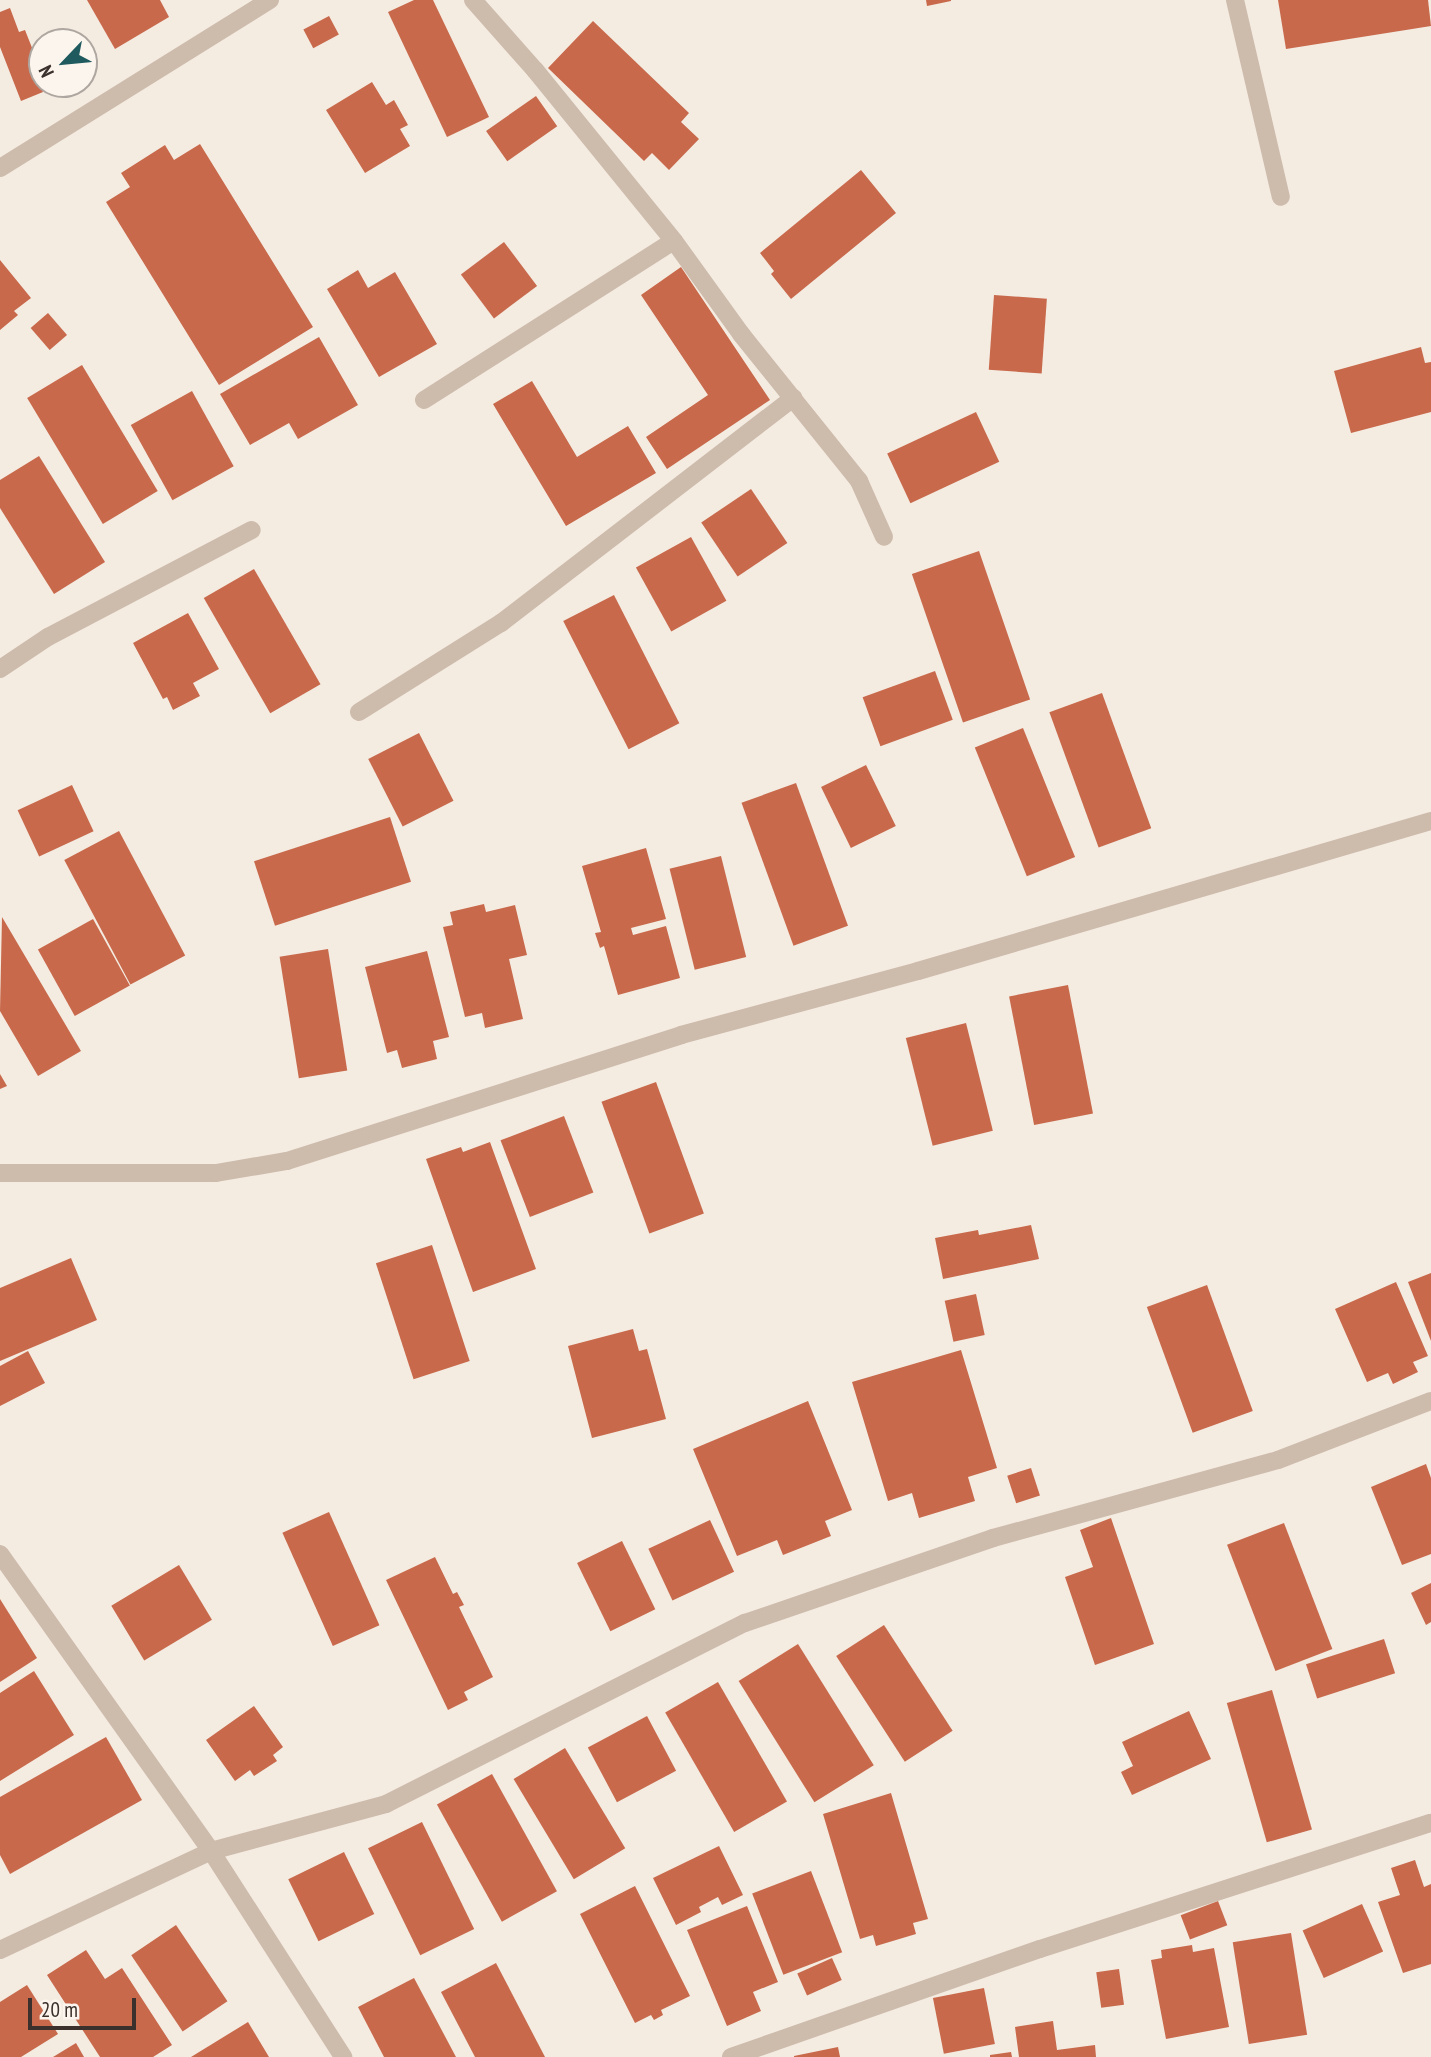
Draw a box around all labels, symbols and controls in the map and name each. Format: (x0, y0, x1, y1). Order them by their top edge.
north arrow (28, 28, 98, 98)
text: N (33, 61, 59, 81)
scale bar (32, 1983, 140, 2027)
text: 20 m (41, 1996, 78, 2023)

